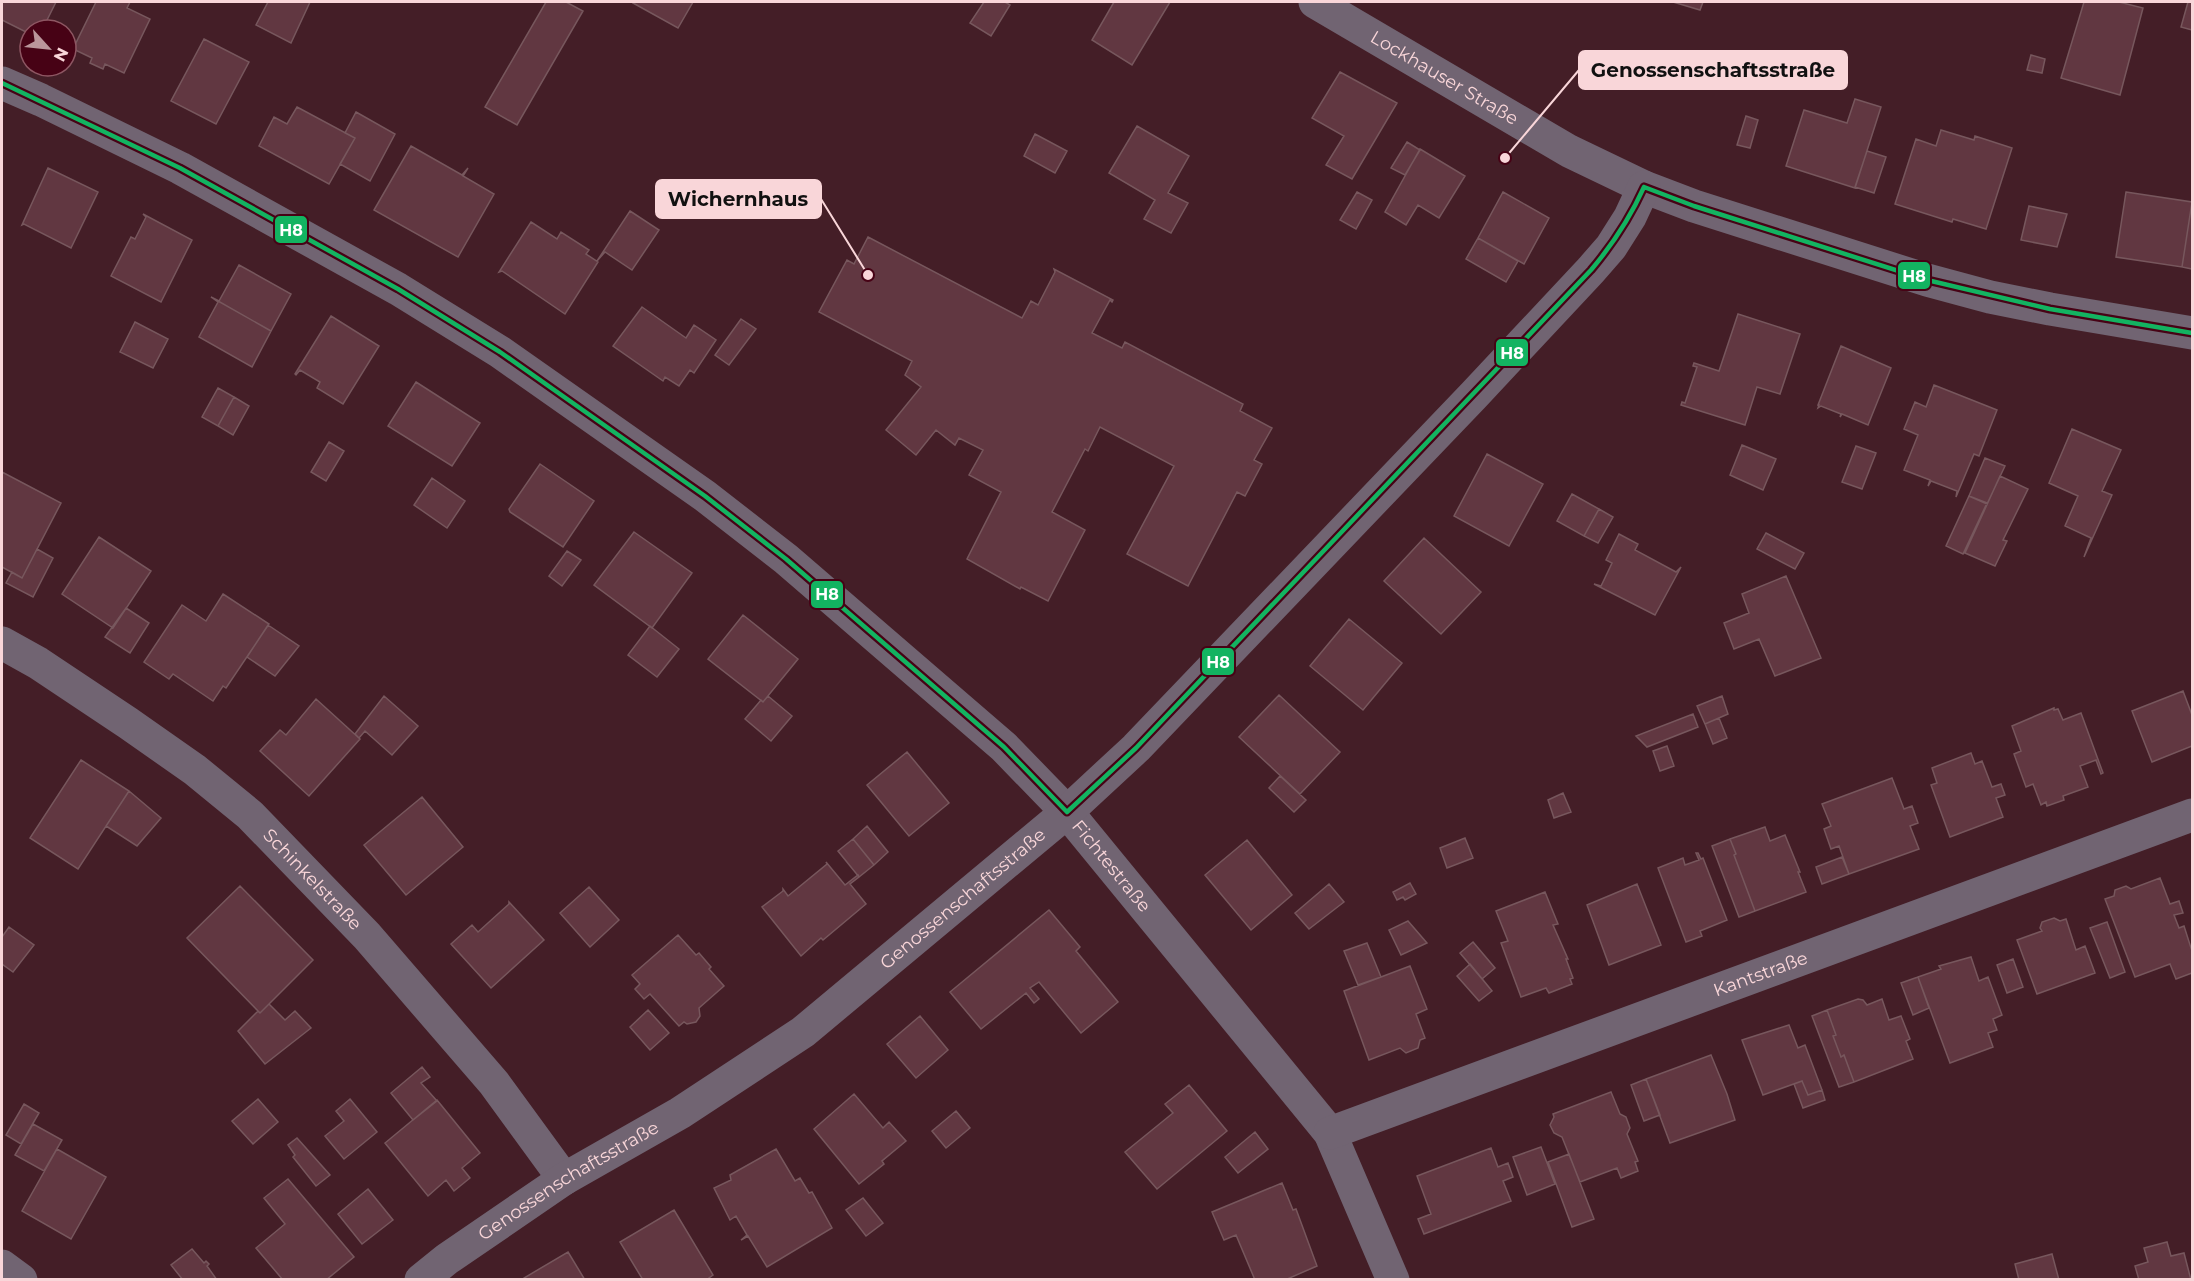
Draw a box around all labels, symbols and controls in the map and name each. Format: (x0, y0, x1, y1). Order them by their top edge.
north arrow (18, 18, 78, 78)
street label: Lockhauser Straße (1367, 26, 1522, 130)
text: N (50, 45, 72, 65)
callout: Genossenschaftsstraße (1579, 51, 1847, 89)
text: Genossenschaftsstraße (1591, 58, 1835, 82)
callout: Wichernhaus (656, 180, 821, 218)
text: Wichernhaus (668, 187, 809, 211)
line badge: H8 (274, 215, 308, 244)
text: H8 (279, 221, 303, 240)
line badge: H8 (1897, 261, 1931, 290)
text: H8 (1902, 267, 1926, 286)
line badge: H8 (1495, 338, 1529, 367)
text: H8 (1500, 344, 1524, 363)
line badge: H8 (810, 580, 844, 609)
text: H8 (815, 585, 839, 604)
line badge: H8 (1201, 647, 1235, 676)
text: H8 (1206, 653, 1230, 672)
street label: Fichtestraße (1067, 816, 1156, 917)
street label: Genossenschaftsstraße (876, 823, 1050, 974)
street label: Schinkelstraße (258, 824, 366, 935)
street label: Kantstraße (1710, 947, 1811, 1002)
street label: Genossenschaftsstraße (474, 1116, 663, 1245)

